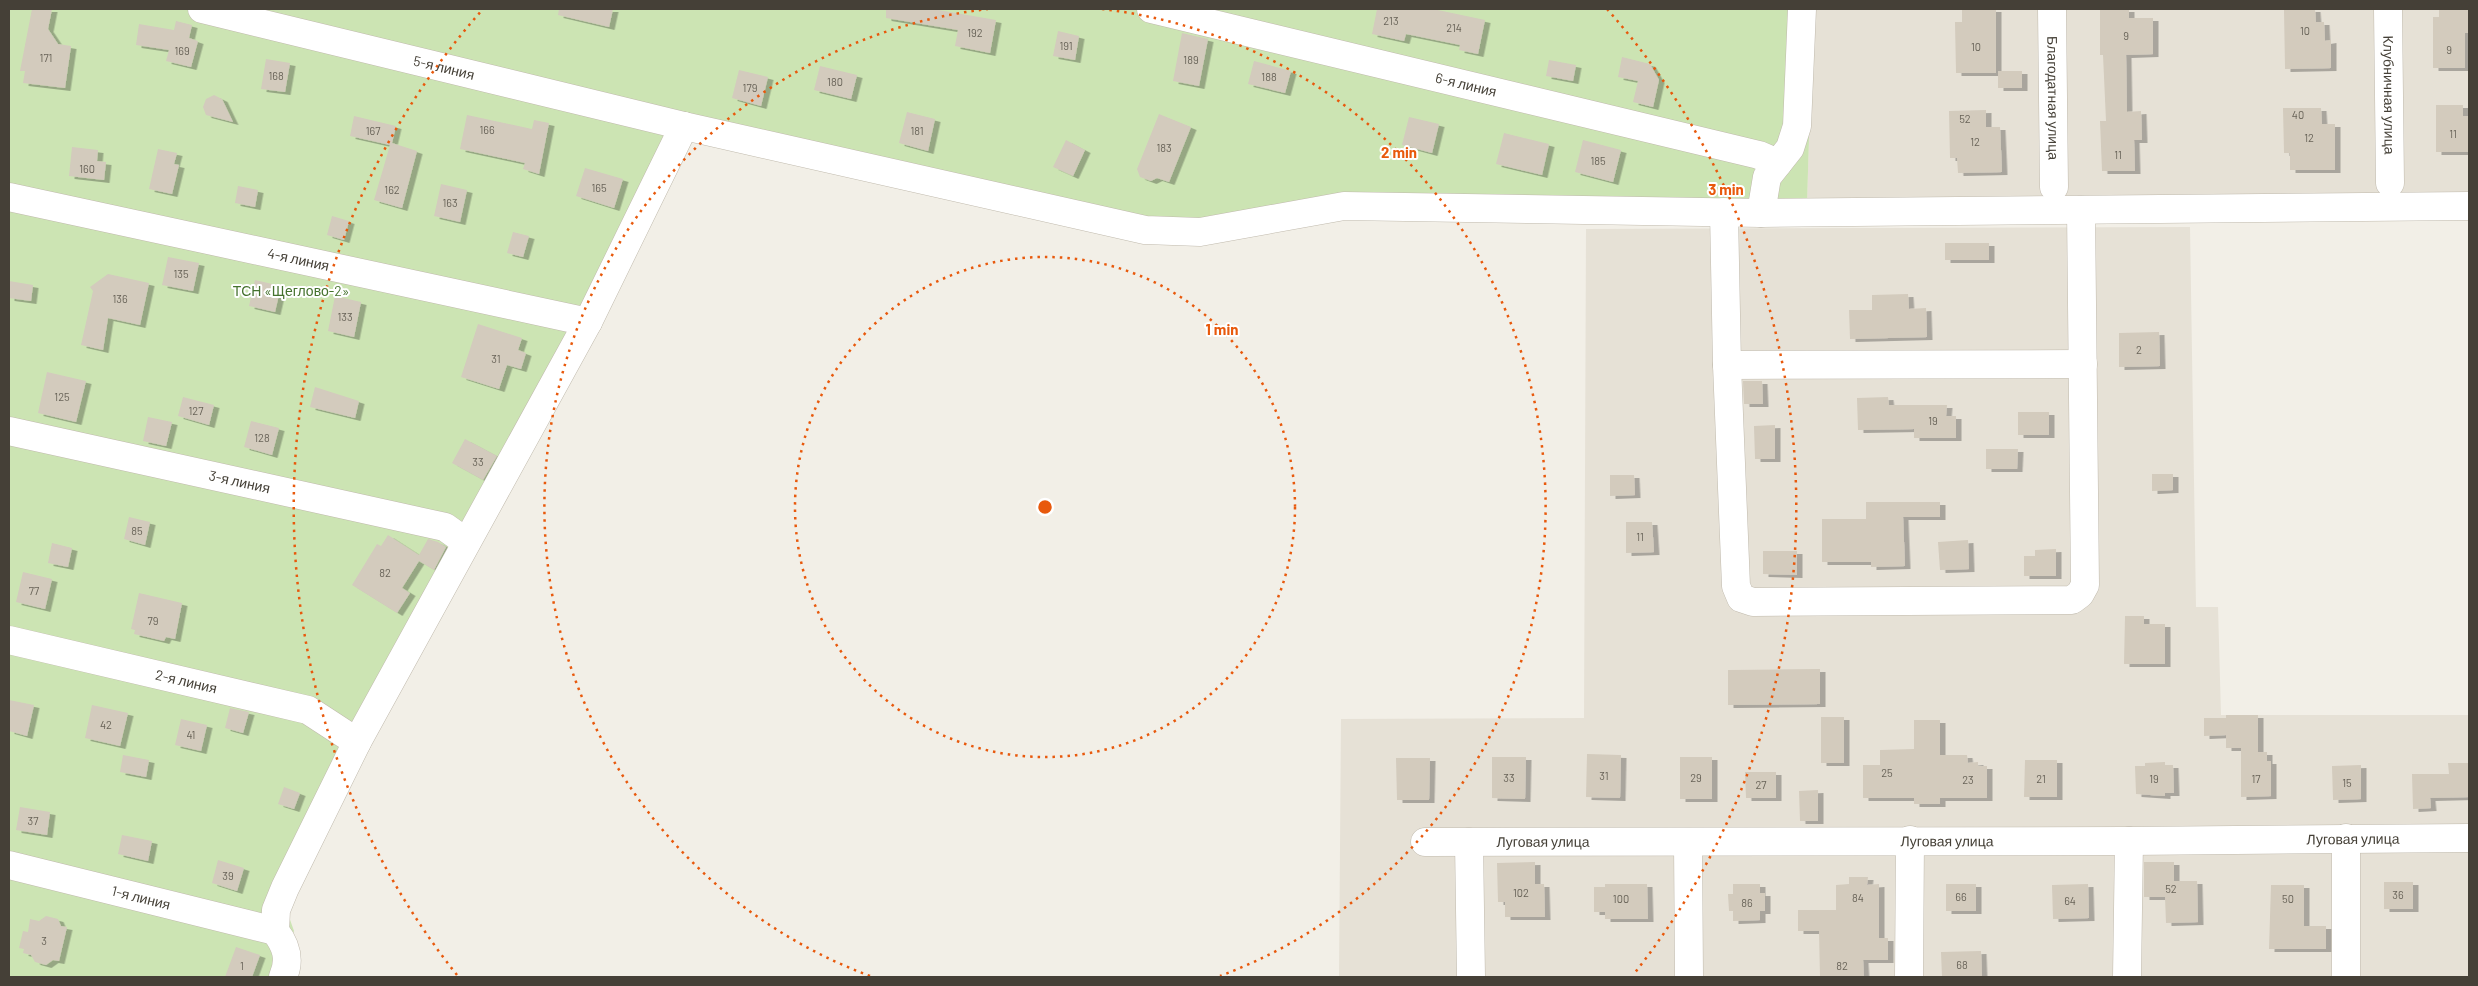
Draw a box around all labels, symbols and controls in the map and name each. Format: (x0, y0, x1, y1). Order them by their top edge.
house number: 213 (1383, 14, 1399, 27)
house number: 214 (1446, 21, 1462, 34)
house number: 10 (2300, 24, 2310, 37)
house number: 192 (967, 26, 983, 39)
house number: 9 (2123, 29, 2129, 42)
street label: Клубничная улица (2380, 35, 2399, 155)
street label: Благодатная улица (2044, 36, 2063, 160)
house number: 191 (1059, 39, 1073, 52)
house number: 10 (1971, 40, 1981, 53)
house number: 9 (2446, 43, 2452, 56)
house number: 169 (174, 44, 190, 57)
house number: 171 (40, 51, 52, 64)
street label: 5-я линия (412, 52, 476, 83)
house number: 189 (1183, 53, 1199, 66)
house number: 168 (268, 69, 284, 82)
street label: 6-я линия (1434, 69, 1498, 100)
house number: 188 (1261, 70, 1277, 83)
house number: 180 (827, 75, 843, 88)
house number: 179 (743, 81, 758, 94)
house number: 40 (2292, 108, 2304, 121)
house number: 52 (1959, 112, 1971, 125)
house number: 166 (479, 123, 495, 136)
house number: 167 (366, 124, 380, 137)
house number: 181 (910, 124, 924, 137)
house number: 11 (2449, 127, 2457, 140)
house number: 12 (2304, 131, 2314, 144)
house number: 12 (1970, 135, 1980, 148)
house number: 183 (1156, 141, 1172, 154)
text: 2 min (1381, 143, 1417, 161)
house number: 11 (2114, 148, 2122, 161)
house number: 185 (1590, 154, 1606, 167)
house number: 160 (79, 162, 95, 175)
text: 3 min (1708, 180, 1744, 198)
house number: 165 (591, 181, 607, 194)
house number: 162 (384, 183, 400, 196)
house number: 163 (442, 196, 458, 209)
street label: 4-я линия (266, 244, 331, 274)
house number: 135 (173, 267, 189, 280)
park label: ТСН «Щеглово-2» (233, 282, 349, 299)
house number: 136 (112, 292, 128, 305)
house number: 133 (337, 310, 353, 323)
text: 1 min (1206, 320, 1238, 338)
house number: 2 (2136, 343, 2142, 356)
house number: 31 (491, 352, 501, 365)
house number: 125 (54, 390, 70, 403)
house number: 127 (189, 404, 203, 417)
house number: 19 (1928, 414, 1938, 427)
house number: 128 (254, 431, 270, 444)
house number: 33 (472, 455, 484, 468)
street label: 3-я линия (207, 466, 272, 496)
centre of rings (1036, 498, 1054, 516)
house number: 85 (131, 524, 143, 537)
house number: 11 (1636, 530, 1644, 543)
house number: 82 (379, 566, 391, 579)
house number: 77 (29, 584, 39, 597)
house number: 79 (148, 614, 159, 627)
street label: 2-я линия (154, 666, 219, 696)
house number: 42 (100, 718, 112, 731)
house number: 41 (187, 728, 195, 741)
house number: 25 (1881, 766, 1893, 779)
house number: 31 (1599, 769, 1609, 782)
house number: 33 (1503, 771, 1515, 784)
house number: 29 (1690, 771, 1702, 784)
house number: 21 (2036, 772, 2046, 785)
house number: 19 (2149, 772, 2159, 785)
house number: 17 (2251, 772, 2261, 785)
house number: 23 (1962, 773, 1974, 786)
house number: 15 (2342, 776, 2352, 789)
house number: 27 (1755, 778, 1767, 791)
house number: 37 (28, 814, 38, 827)
street label: Луговая улица (2306, 830, 2400, 847)
street label: Луговая улица (1900, 832, 1994, 849)
street label: Луговая улица (1496, 833, 1590, 850)
house number: 39 (222, 869, 234, 882)
street label: 1-я линия (110, 882, 172, 913)
house number: 52 (2165, 882, 2177, 895)
house number: 102 (1513, 886, 1529, 899)
house number: 36 (2392, 888, 2404, 901)
house number: 66 (1955, 890, 1967, 903)
house number: 84 (1852, 891, 1864, 904)
house number: 100 (1613, 892, 1629, 905)
house number: 50 (2282, 892, 2294, 905)
house number: 64 (2064, 894, 2076, 907)
house number: 86 (1741, 896, 1753, 909)
house number: 3 (41, 934, 47, 947)
house number: 68 (1956, 958, 1968, 971)
house number: 1 (240, 959, 244, 972)
house number: 82 (1836, 959, 1848, 972)

